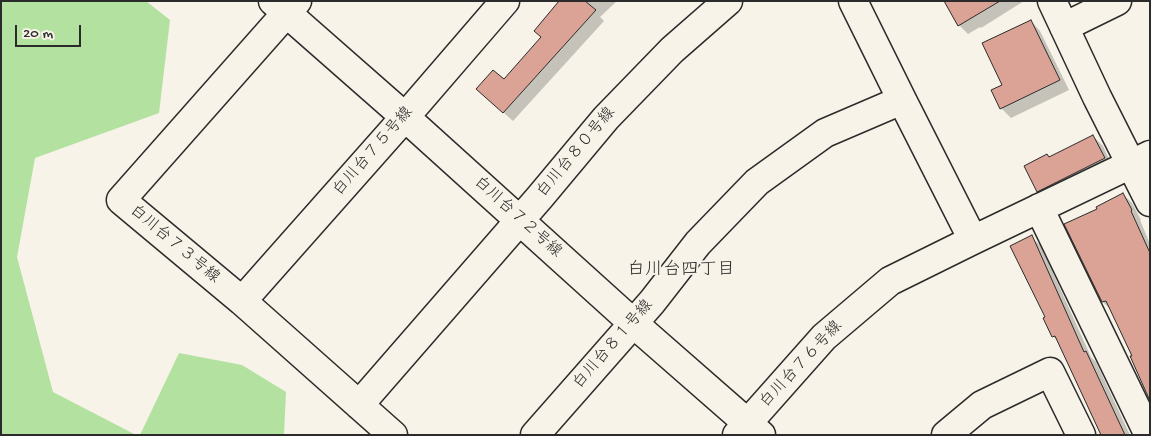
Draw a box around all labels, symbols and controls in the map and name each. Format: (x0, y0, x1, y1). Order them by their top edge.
scale bar (18, 15, 84, 47)
text: 20 m (23, 25, 53, 43)
street label: 白川台７５号線 (330, 103, 418, 201)
street label: 白川台８０号線 (534, 104, 620, 202)
street label: 白川台７２号線 (469, 173, 565, 263)
street label: 白川台７３号線 (125, 202, 223, 288)
district label: 白川台四丁目 (627, 260, 735, 282)
street label: 白川台８１号線 (570, 296, 658, 394)
street label: 白川台７６号線 (757, 317, 847, 413)

